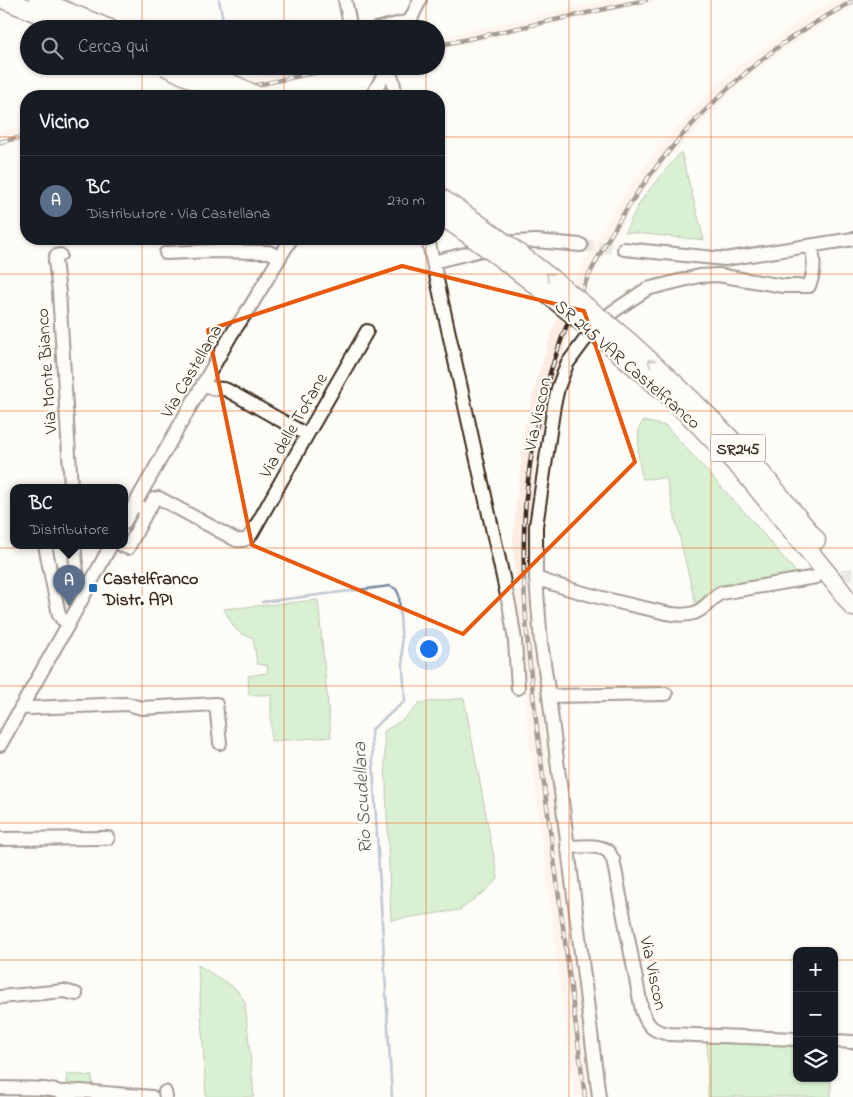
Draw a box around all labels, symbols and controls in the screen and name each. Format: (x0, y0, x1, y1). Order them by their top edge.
search box (20, 20, 445, 75)
icon: search (38, 34, 66, 62)
text: Cerca qui (78, 34, 148, 61)
text: Vicino (40, 108, 89, 138)
text: BC (87, 175, 110, 202)
text: A (51, 189, 61, 213)
text: 270 m (387, 189, 425, 213)
text: Distributore · Via Castellana (87, 202, 270, 226)
one-way arrow (545, 273, 555, 282)
street label: SR 245 VAR Castelfranco (548, 295, 706, 436)
street label: Via Monte Bianco (31, 307, 65, 436)
street label: Via Castellana (155, 320, 230, 424)
one-way arrow (647, 359, 656, 368)
street label: Via delle Tofane (254, 368, 336, 484)
street label: Via Viscon (518, 375, 559, 455)
road number: SR245 (710, 434, 766, 462)
popup (10, 484, 128, 549)
text: BC (29, 491, 53, 518)
text: Distributore (29, 518, 109, 542)
pin: A (53, 565, 85, 606)
place label: Castelfranco Distr. API (102, 567, 198, 614)
marker: Castelfranco Distr. API (87, 582, 99, 594)
your location (416, 636, 442, 662)
water label: Rio Scudellara (347, 741, 380, 854)
street label: Via Viscon (631, 933, 673, 1013)
map controls (793, 947, 838, 1082)
button: + (793, 947, 838, 992)
button: − (793, 992, 838, 1037)
button: layers (793, 1037, 838, 1082)

